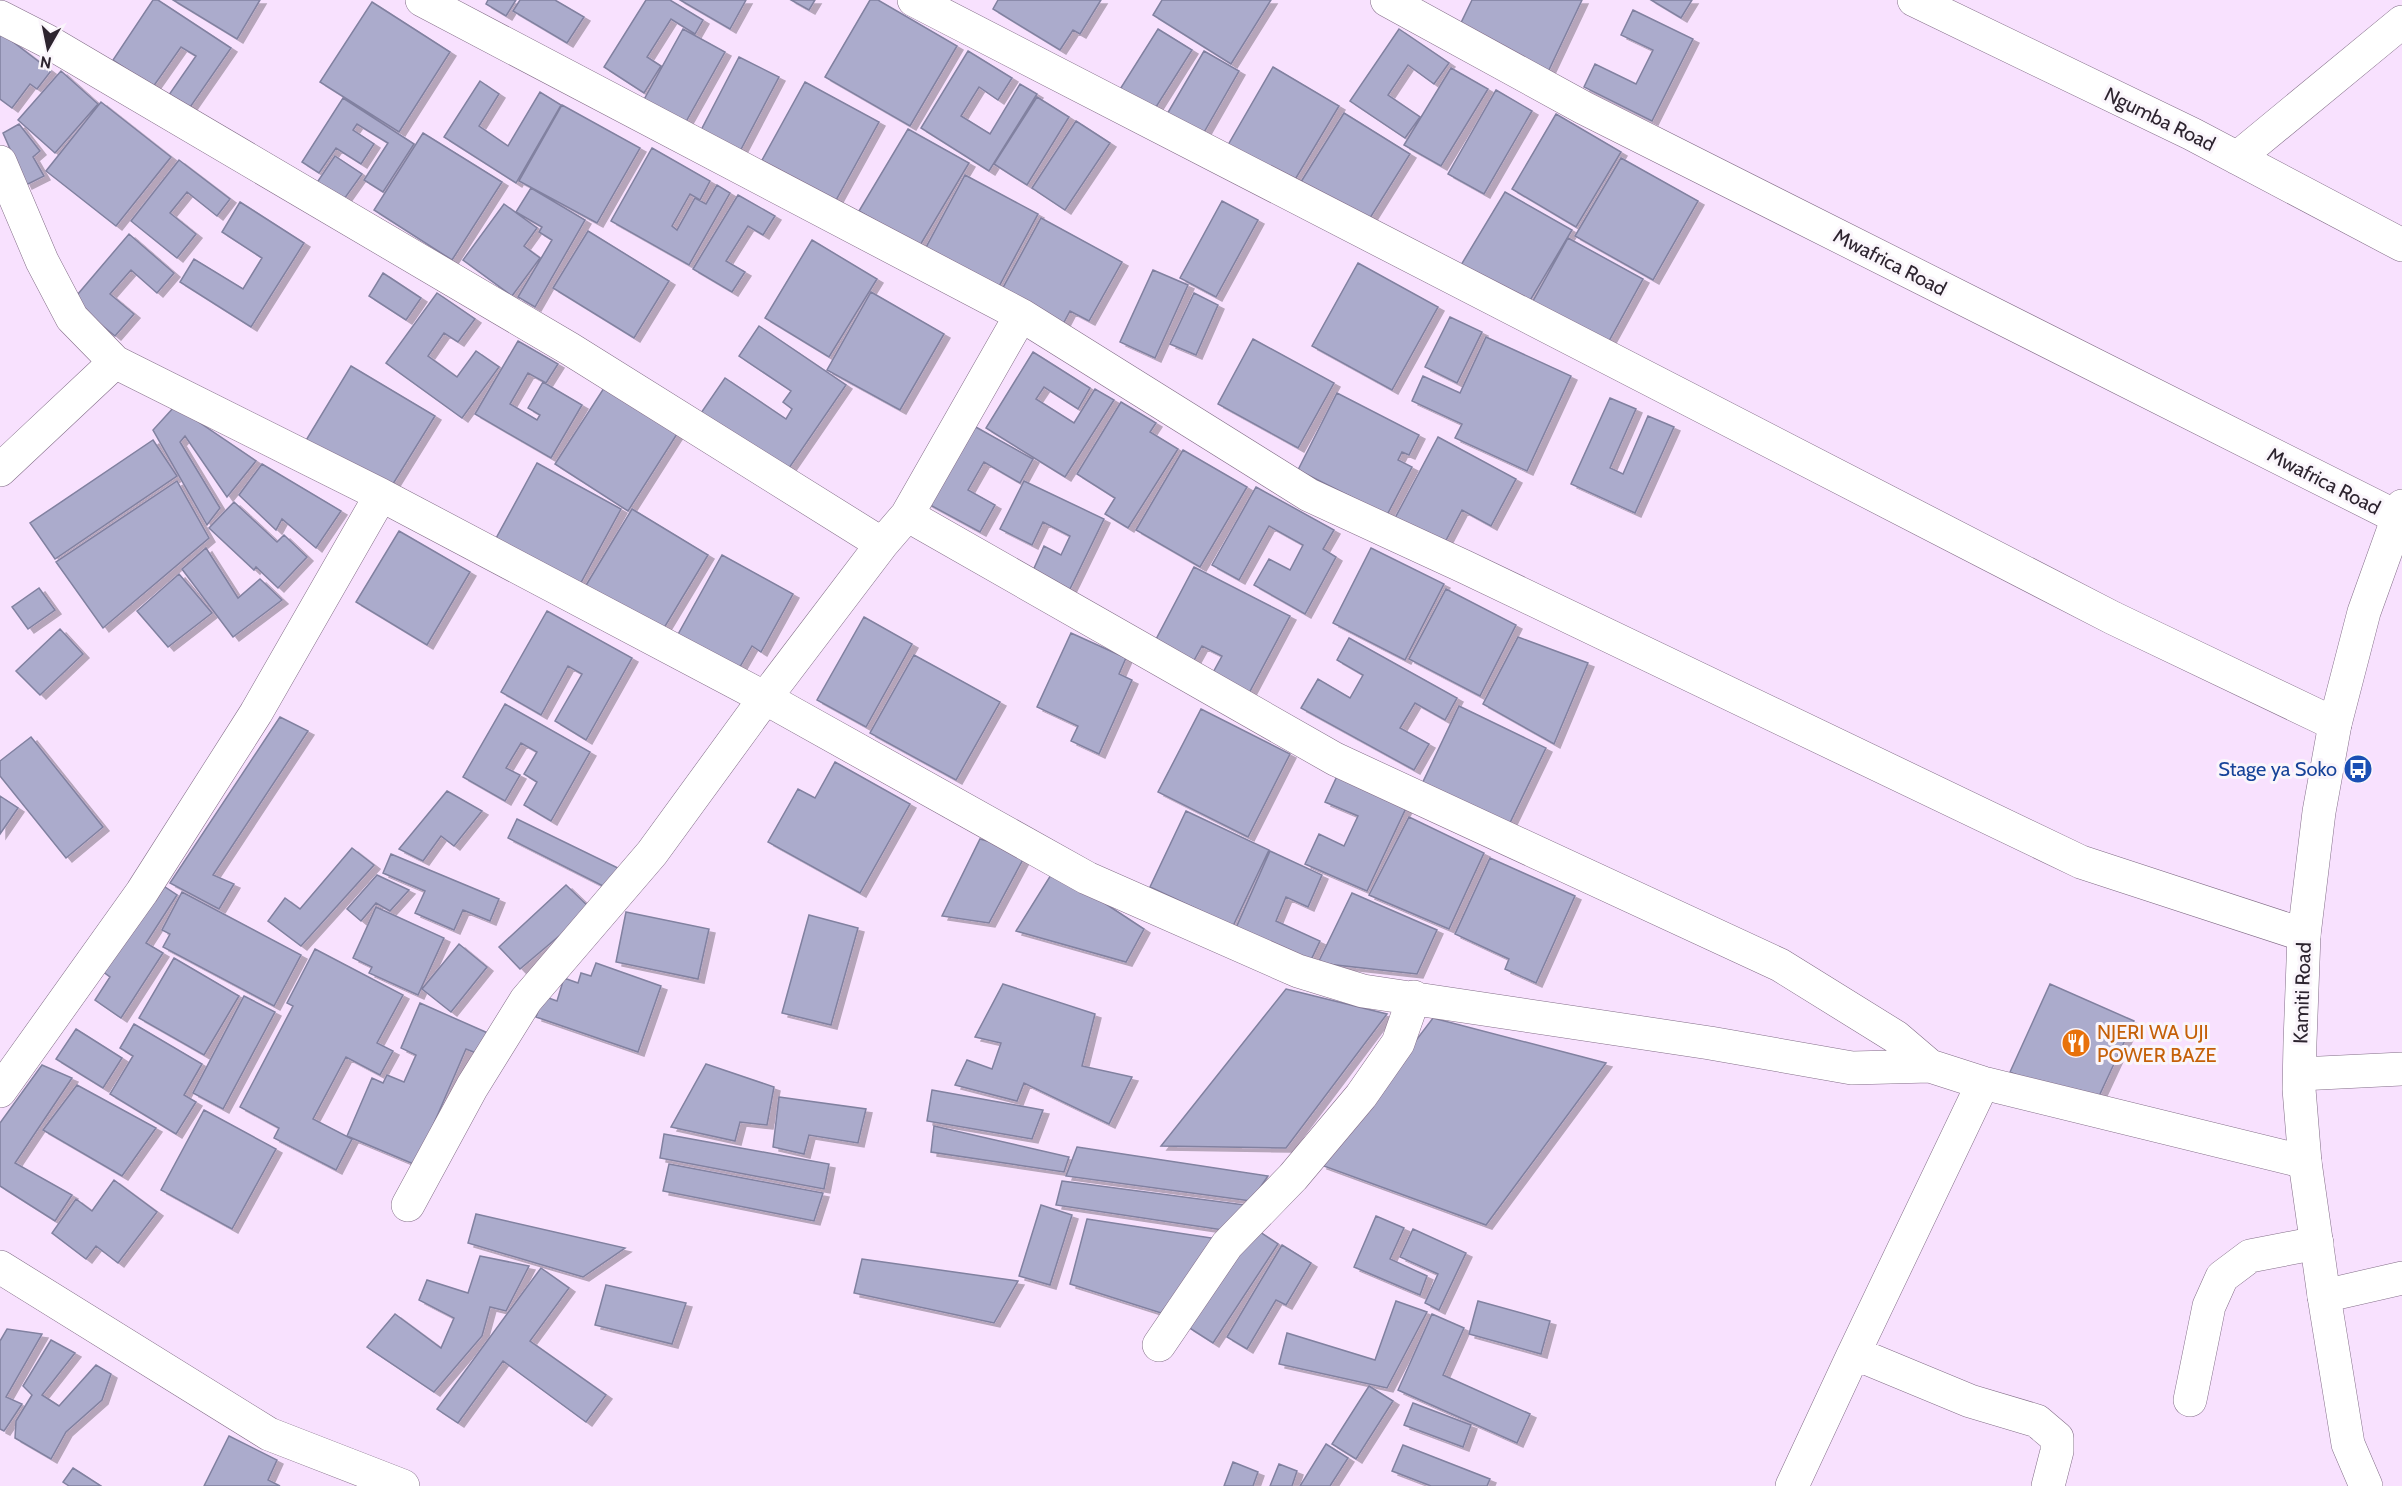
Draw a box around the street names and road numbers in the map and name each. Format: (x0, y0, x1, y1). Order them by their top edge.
street label: Ngumba Road (2101, 82, 2219, 156)
street label: Mwafrica Road (1830, 223, 1950, 301)
street label: Mwafrica Road (2264, 442, 2384, 520)
street label: Kamiti Road (2288, 942, 2316, 1044)

